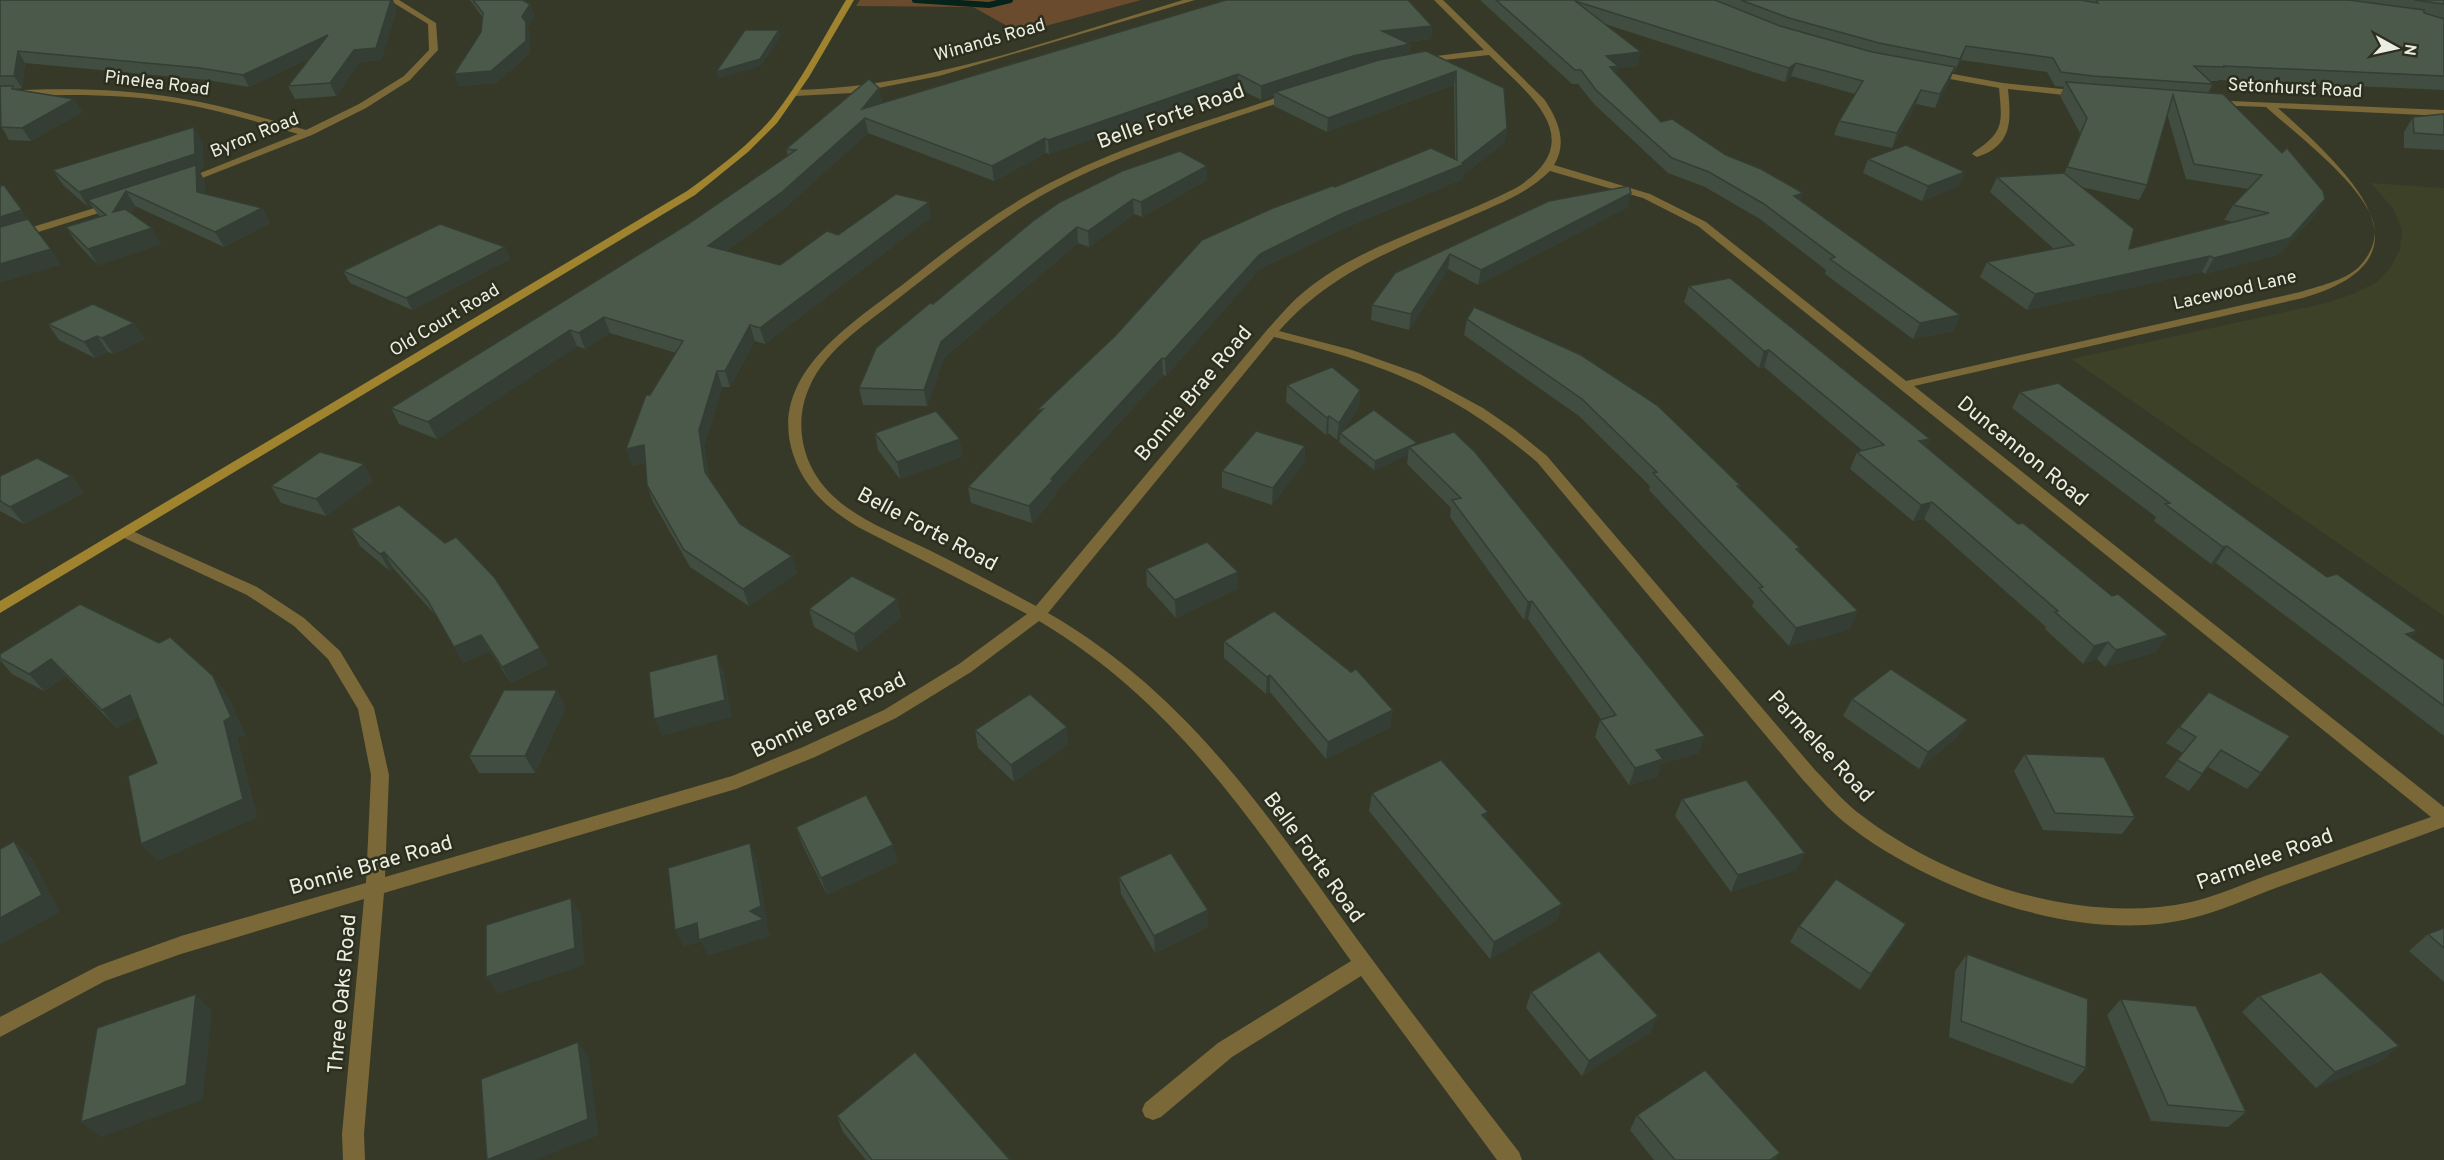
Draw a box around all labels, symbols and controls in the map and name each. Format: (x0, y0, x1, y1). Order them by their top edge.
street label: Winands Road (932, 14, 1048, 68)
north arrow (2366, 18, 2426, 78)
text: N (2398, 43, 2420, 57)
street label: Pinelea Road (103, 66, 211, 102)
street label: Setonhurst Road (2227, 74, 2363, 104)
street label: Belle Forte Road (1093, 78, 1249, 156)
street label: Byron Road (207, 108, 303, 164)
street label: Lacewood Lane (2171, 266, 2299, 316)
street label: Old Court Road (386, 279, 504, 363)
street label: Bonnie Brae Road (1129, 321, 1259, 467)
street label: Duncannon Road (1951, 391, 2093, 513)
street label: Belle Forte Road (852, 482, 1002, 578)
street label: Bonnie Brae Road (747, 667, 911, 765)
street label: Parmelee Road (1761, 685, 1879, 809)
street label: Belle Forte Road (1256, 787, 1370, 929)
street label: Parmelee Road (2193, 823, 2337, 897)
street label: Bonnie Brae Road (286, 830, 456, 902)
street label: Three Oaks Road (323, 913, 363, 1075)

